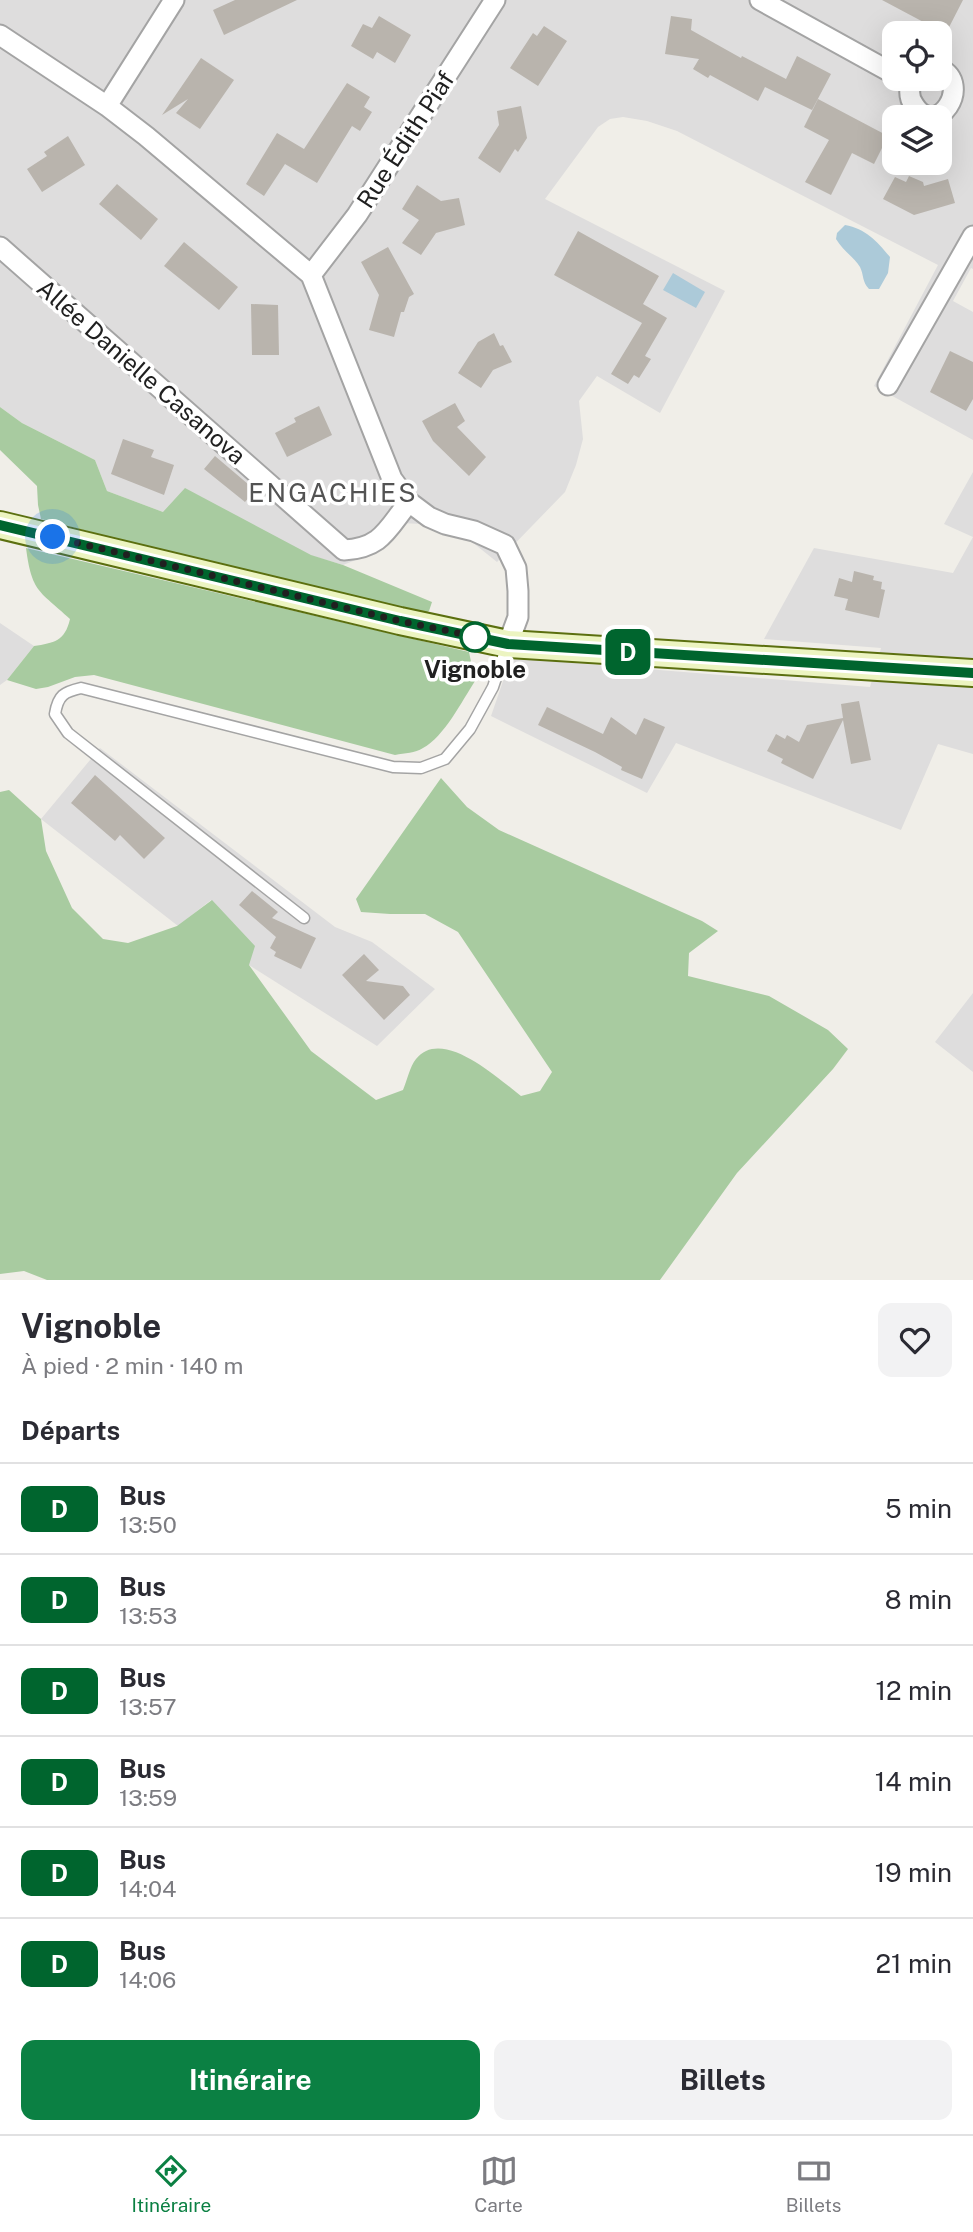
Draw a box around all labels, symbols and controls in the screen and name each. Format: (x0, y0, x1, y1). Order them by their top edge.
map controls (882, 21, 952, 175)
button: locate (882, 21, 952, 91)
street label: Rue Édith Piaf (351, 66, 460, 213)
button: layers (882, 105, 952, 175)
street label: Allée Danielle Casanova (32, 273, 252, 469)
district label: ENGACHIES (248, 477, 418, 508)
your location (35, 519, 70, 554)
marker: Vignoble (460, 622, 490, 652)
line badge: D (605, 629, 651, 675)
text: D (619, 638, 637, 666)
place label: Vignoble (424, 655, 526, 683)
button: heart (878, 1303, 952, 1377)
text: Vignoble (21, 1307, 161, 1345)
text: À pied · 2 min · 140 m (21, 1352, 243, 1379)
text: Départs (21, 1415, 120, 1446)
text: Bus (119, 1480, 166, 1511)
text: 5 min (885, 1493, 952, 1524)
text: D (51, 1495, 68, 1523)
text: 13:50 (119, 1511, 177, 1538)
text: Bus (119, 1571, 166, 1602)
text: 8 min (885, 1584, 952, 1615)
text: D (51, 1586, 68, 1614)
text: 13:53 (119, 1602, 177, 1629)
text: Bus (119, 1662, 166, 1693)
text: 12 min (876, 1675, 952, 1706)
text: D (51, 1677, 68, 1705)
text: 13:57 (119, 1693, 177, 1720)
text: Bus (119, 1753, 166, 1784)
text: 14 min (875, 1766, 952, 1797)
text: D (51, 1768, 68, 1796)
text: 13:59 (119, 1784, 177, 1811)
text: Bus (119, 1844, 166, 1875)
text: 19 min (875, 1857, 952, 1888)
text: D (51, 1859, 68, 1887)
text: 14:04 (119, 1875, 177, 1902)
text: Bus (119, 1935, 166, 1966)
text: 21 min (876, 1948, 952, 1979)
text: D (51, 1950, 68, 1978)
text: 14:06 (119, 1966, 176, 1993)
button: Itinéraire (21, 2040, 480, 2120)
button: Billets (494, 2040, 952, 2120)
tab: Itinéraire (132, 2152, 211, 2216)
tab: Carte (474, 2152, 523, 2216)
tab: Billets (786, 2152, 841, 2216)

